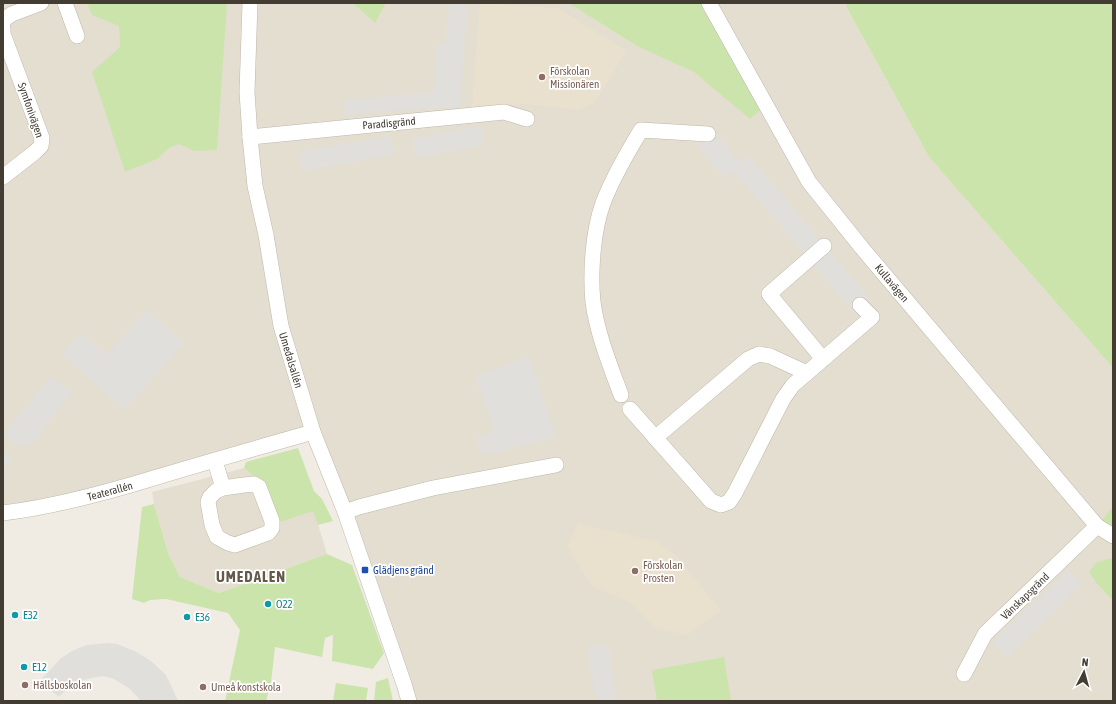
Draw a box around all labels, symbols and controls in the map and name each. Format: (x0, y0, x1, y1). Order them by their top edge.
place label: Förskolan Missionären (550, 65, 599, 90)
marker: Förskolan Missionären (537, 72, 547, 82)
street label: Symfonivägen (16, 81, 46, 139)
street label: Paradisgränd (362, 115, 416, 131)
street label: Kullavägen (873, 262, 911, 304)
street label: Umedalsallén (277, 331, 305, 389)
street label: Teaterallén (86, 479, 134, 503)
place label: Förskolan Prosten (643, 559, 683, 584)
place label: Glädjens gränd (373, 564, 434, 576)
marker: Glädjens gränd (360, 565, 370, 575)
marker: Förskolan Prosten (630, 566, 640, 576)
district label: UMEDALEN (216, 568, 286, 585)
street label: Vänskapsgränd (999, 570, 1051, 622)
place label: O22 (276, 598, 293, 610)
marker: O22 (263, 599, 273, 609)
place label: E32 (23, 609, 38, 621)
marker: E32 (10, 610, 20, 620)
place label: E36 (195, 611, 210, 623)
marker: E36 (182, 612, 192, 622)
north arrow (1064, 652, 1104, 692)
text: N (1081, 656, 1089, 668)
place label: E12 (32, 661, 47, 673)
marker: E12 (19, 662, 29, 672)
place label: Hällsboskolan (33, 679, 92, 691)
marker: Hällsboskolan (20, 680, 30, 690)
place label: Umeå konstskola (211, 681, 281, 693)
marker: Umeå konstskola (198, 682, 208, 692)

